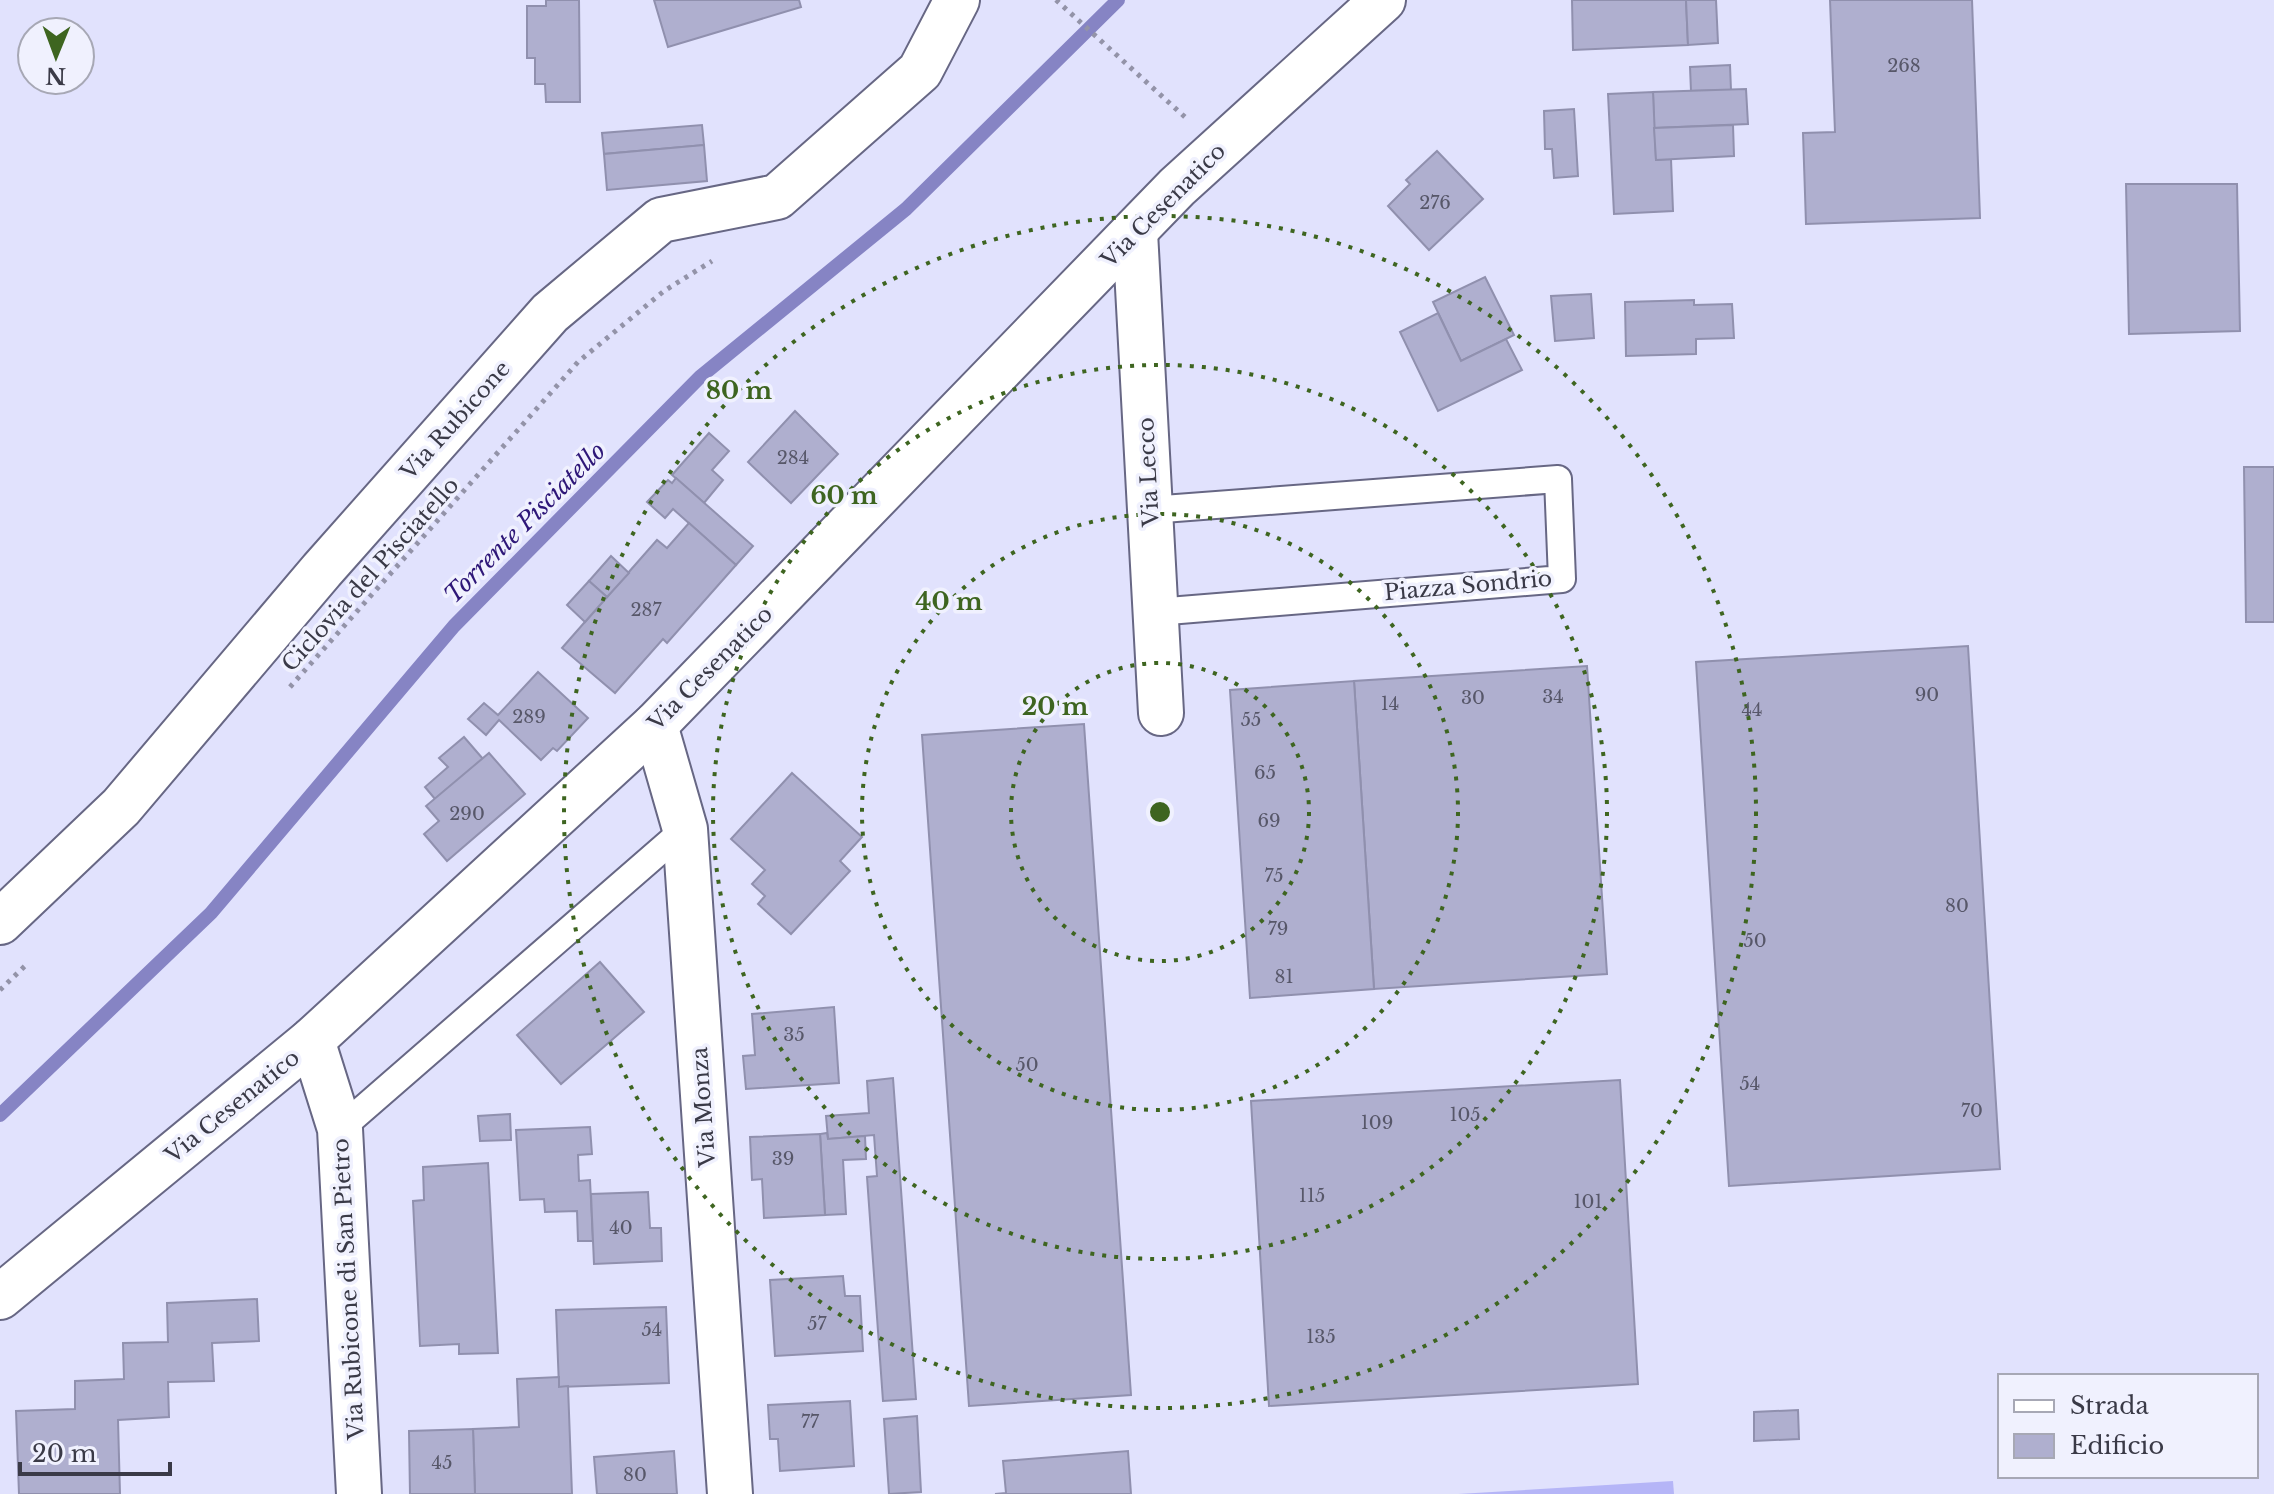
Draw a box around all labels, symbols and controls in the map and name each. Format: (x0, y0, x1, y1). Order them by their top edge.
north arrow (16, 16, 96, 96)
house number: 268 (1887, 55, 1921, 77)
text: N (45, 62, 66, 89)
street label: Via Cesenatico (1095, 137, 1231, 274)
house number: 276 (1419, 192, 1451, 214)
street label: Via Rubicone (394, 355, 516, 486)
text: 80 m (706, 376, 773, 405)
street label: Via Lecco (1132, 417, 1165, 528)
water label: Torrente Pisciatello (438, 436, 611, 609)
house number: 284 (777, 447, 809, 469)
street label: Ciclovia del Pisciatello (276, 472, 465, 677)
text: 60 m (810, 481, 878, 510)
street label: Piazza Sondrio (1383, 565, 1553, 606)
text: 40 m (916, 587, 983, 616)
house number: 287 (630, 599, 662, 621)
street label: Via Cesenatico (642, 600, 778, 737)
house number: 90 (1915, 684, 1939, 706)
house number: 34 (1542, 686, 1564, 708)
house number: 30 (1461, 687, 1485, 709)
text: 20 m (1022, 692, 1089, 721)
house number: 14 (1381, 693, 1399, 715)
house number: 44 (1741, 699, 1763, 721)
house number: 289 (512, 706, 546, 728)
house number: 55 (1241, 709, 1261, 731)
house number: 65 (1254, 762, 1276, 784)
centre of rings (1146, 798, 1174, 826)
house number: 290 (449, 803, 485, 825)
house number: 69 (1257, 810, 1281, 832)
house number: 75 (1264, 865, 1284, 887)
house number: 80 (1945, 895, 1969, 917)
house number: 79 (1268, 918, 1288, 940)
house number: 50 (1743, 930, 1767, 952)
house number: 81 (1275, 966, 1293, 988)
house number: 35 (783, 1024, 805, 1046)
street label: Via Cesenatico (159, 1044, 305, 1169)
street label: Via Monza (686, 1045, 721, 1169)
house number: 50 (1015, 1054, 1039, 1076)
house number: 54 (1740, 1073, 1760, 1095)
house number: 70 (1961, 1100, 1983, 1122)
house number: 105 (1449, 1104, 1481, 1126)
house number: 109 (1361, 1112, 1393, 1134)
street label: Via Rubicone di San Pietro (327, 1138, 370, 1441)
house number: 39 (772, 1148, 794, 1170)
house number: 115 (1299, 1185, 1325, 1207)
house number: 101 (1574, 1191, 1602, 1213)
house number: 40 (609, 1217, 633, 1239)
house number: 57 (807, 1313, 828, 1335)
house number: 54 (642, 1319, 662, 1341)
house number: 135 (1306, 1326, 1336, 1348)
legend (1998, 1374, 2258, 1478)
text: Strada (2070, 1391, 2149, 1420)
house number: 77 (801, 1411, 820, 1433)
scale bar (20, 1426, 170, 1476)
text: Edificio (2070, 1431, 2164, 1460)
text: 20 m (32, 1439, 97, 1468)
house number: 45 (432, 1452, 452, 1474)
house number: 80 (623, 1464, 647, 1486)

